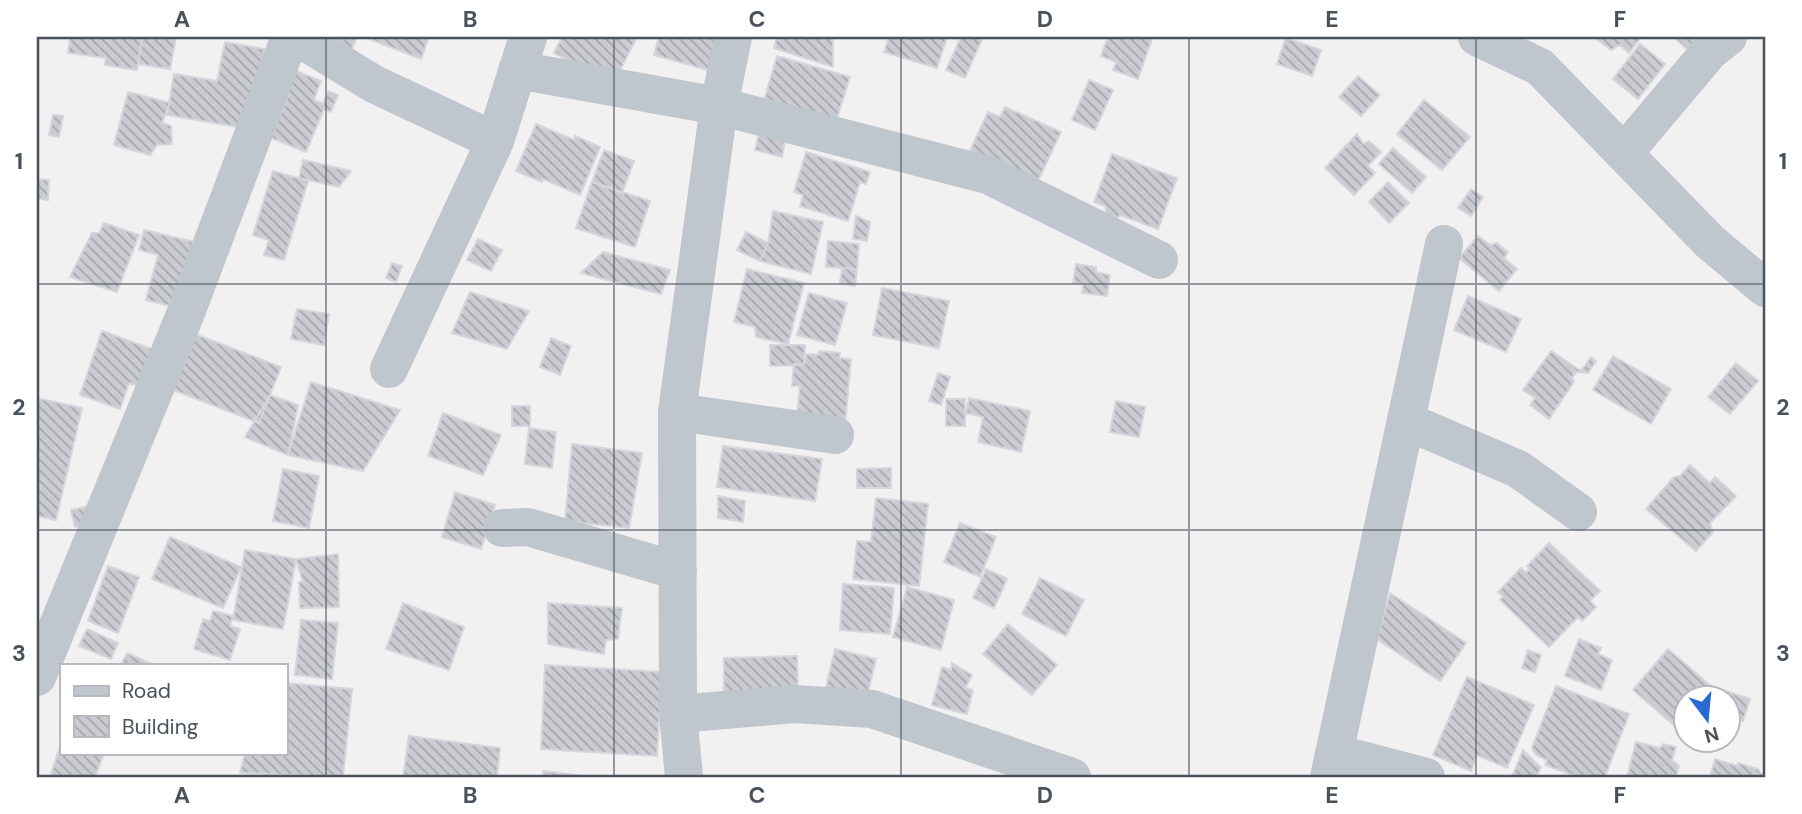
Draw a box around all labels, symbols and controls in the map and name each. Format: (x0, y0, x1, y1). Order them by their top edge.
text: A (174, 4, 190, 34)
text: B (463, 4, 477, 34)
text: C (749, 4, 765, 34)
text: D (1037, 4, 1053, 34)
text: E (1325, 4, 1339, 34)
text: F (1614, 4, 1627, 34)
text: 1 (15, 146, 23, 176)
text: 1 (1779, 146, 1787, 176)
text: 2 (12, 392, 26, 422)
text: 2 (1776, 392, 1790, 422)
text: 3 (12, 638, 26, 668)
text: 3 (1776, 638, 1790, 668)
legend (60, 664, 287, 754)
text: Road (122, 677, 171, 705)
north arrow (1672, 684, 1742, 754)
text: Building (122, 713, 199, 741)
text: N (1701, 721, 1722, 749)
text: A (174, 780, 190, 810)
text: B (463, 780, 477, 810)
text: C (749, 780, 765, 810)
text: D (1037, 780, 1053, 810)
text: E (1325, 780, 1339, 810)
text: F (1614, 780, 1627, 810)

